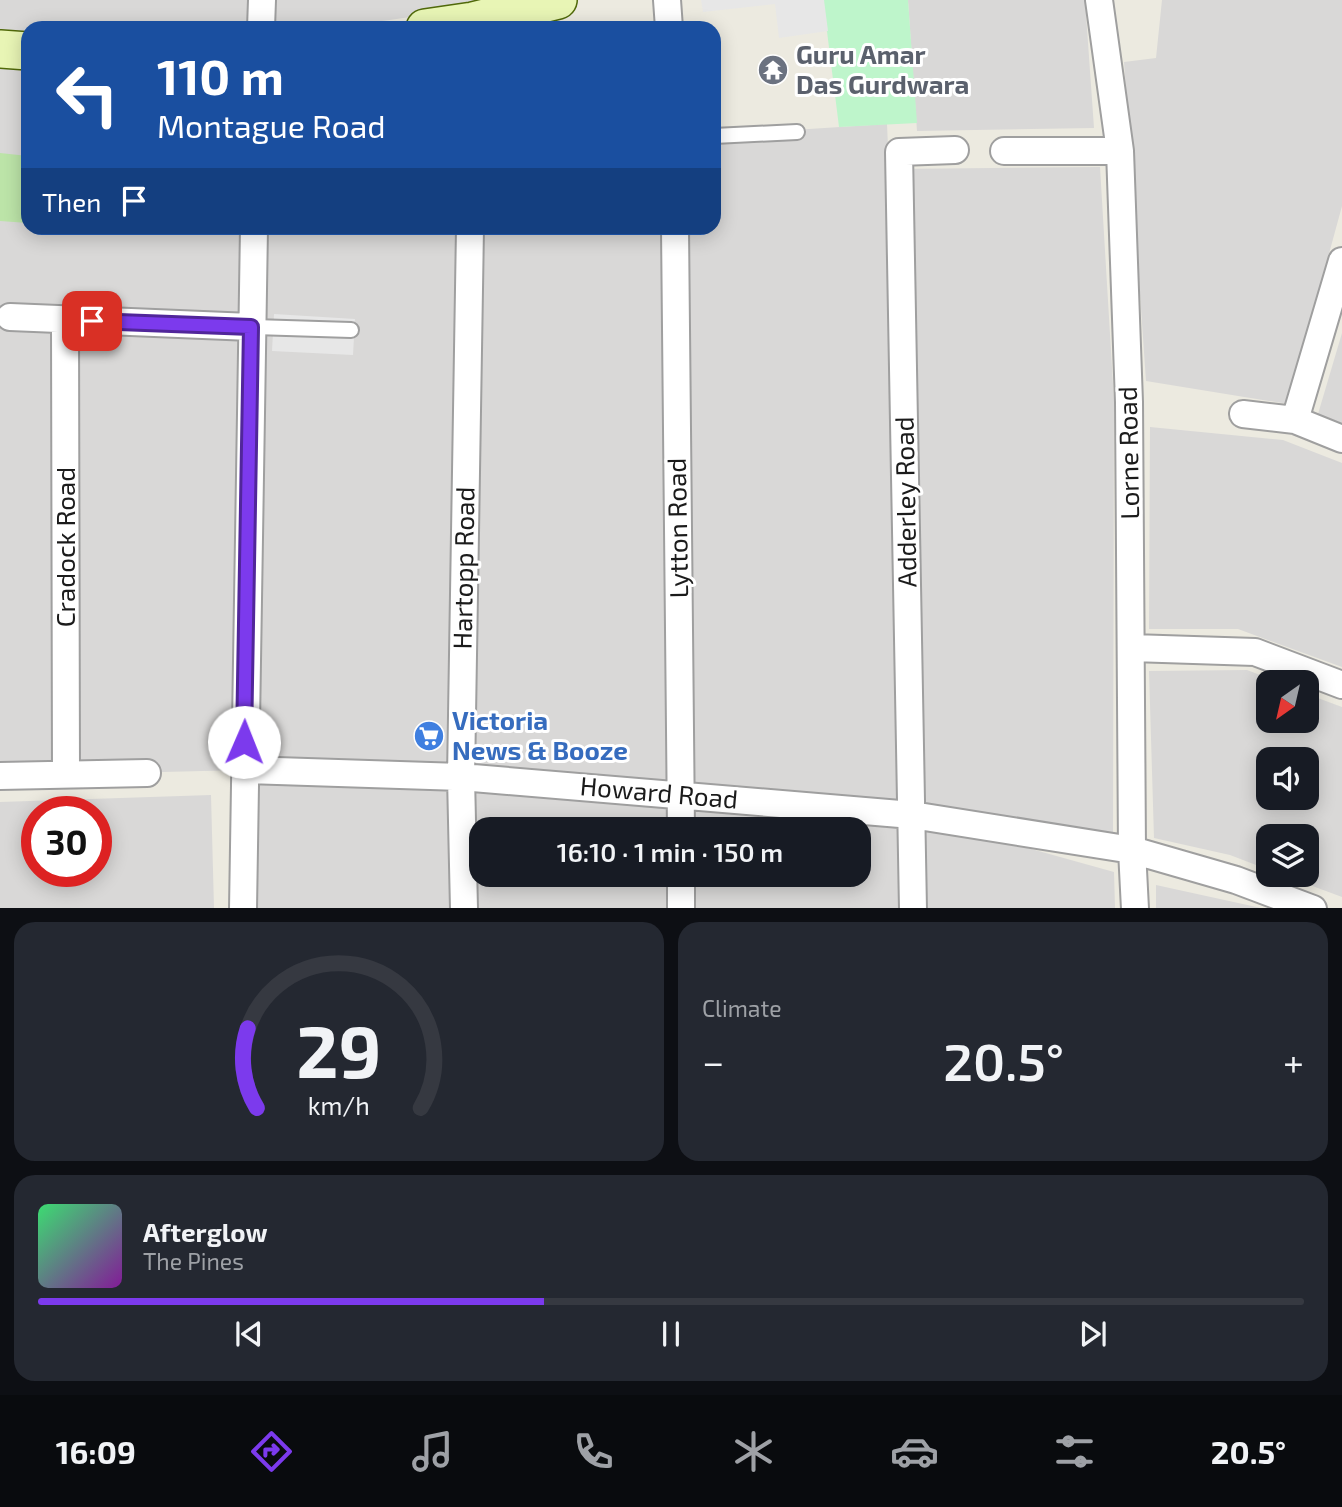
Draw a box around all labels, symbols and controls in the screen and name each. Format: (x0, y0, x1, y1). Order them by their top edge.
place label: Guru Amar Das Gurdwara (796, 38, 969, 99)
text: 110 m (157, 46, 284, 105)
icon: left (42, 49, 133, 140)
temple icon: Guru Amar Das Gurdwara (756, 53, 790, 87)
text: Montague Road (157, 106, 386, 144)
icon: arrive (115, 182, 153, 220)
text: Then (42, 186, 101, 217)
pin (62, 291, 122, 351)
icon: arrive (73, 302, 111, 340)
street label: Lorne Road (1111, 386, 1144, 520)
street label: Adderley Road (888, 416, 921, 588)
street label: Lytton Road (660, 457, 693, 599)
street label: Cradock Road (49, 467, 80, 627)
street label: Hartopp Road (446, 486, 479, 650)
north arrow (1256, 670, 1320, 733)
map controls (1256, 670, 1319, 887)
place label: Victoria News & Booze (452, 704, 628, 765)
position arrow (207, 705, 281, 779)
supermarket icon: Victoria News & Booze (412, 719, 446, 753)
button: sound (1256, 747, 1319, 810)
street label: Howard Road (579, 769, 739, 814)
speed limit sign: 30 (21, 796, 112, 887)
button: layers (1256, 824, 1319, 887)
text: 16:10 · 1 min · 150 m (557, 836, 783, 867)
text: Climate (702, 994, 782, 1022)
text: 29 (296, 1005, 382, 1093)
text: 20.5° (943, 1029, 1064, 1091)
text: − (702, 1038, 724, 1084)
text: + (1283, 1038, 1304, 1084)
text: km/h (308, 1089, 370, 1119)
text: Afterglow (143, 1216, 268, 1247)
text: The Pines (143, 1247, 244, 1275)
icon: previous (230, 1315, 268, 1353)
icon: pause (652, 1315, 690, 1353)
icon: next (1074, 1315, 1112, 1353)
icon: directions (247, 1427, 296, 1476)
icon: music (408, 1427, 457, 1476)
icon: phone (569, 1427, 618, 1476)
icon: climate (729, 1427, 778, 1476)
icon: car (890, 1427, 939, 1476)
icon: filters (1050, 1427, 1099, 1476)
text: 16:09 (56, 1432, 136, 1470)
text: 20.5° (1211, 1432, 1286, 1470)

